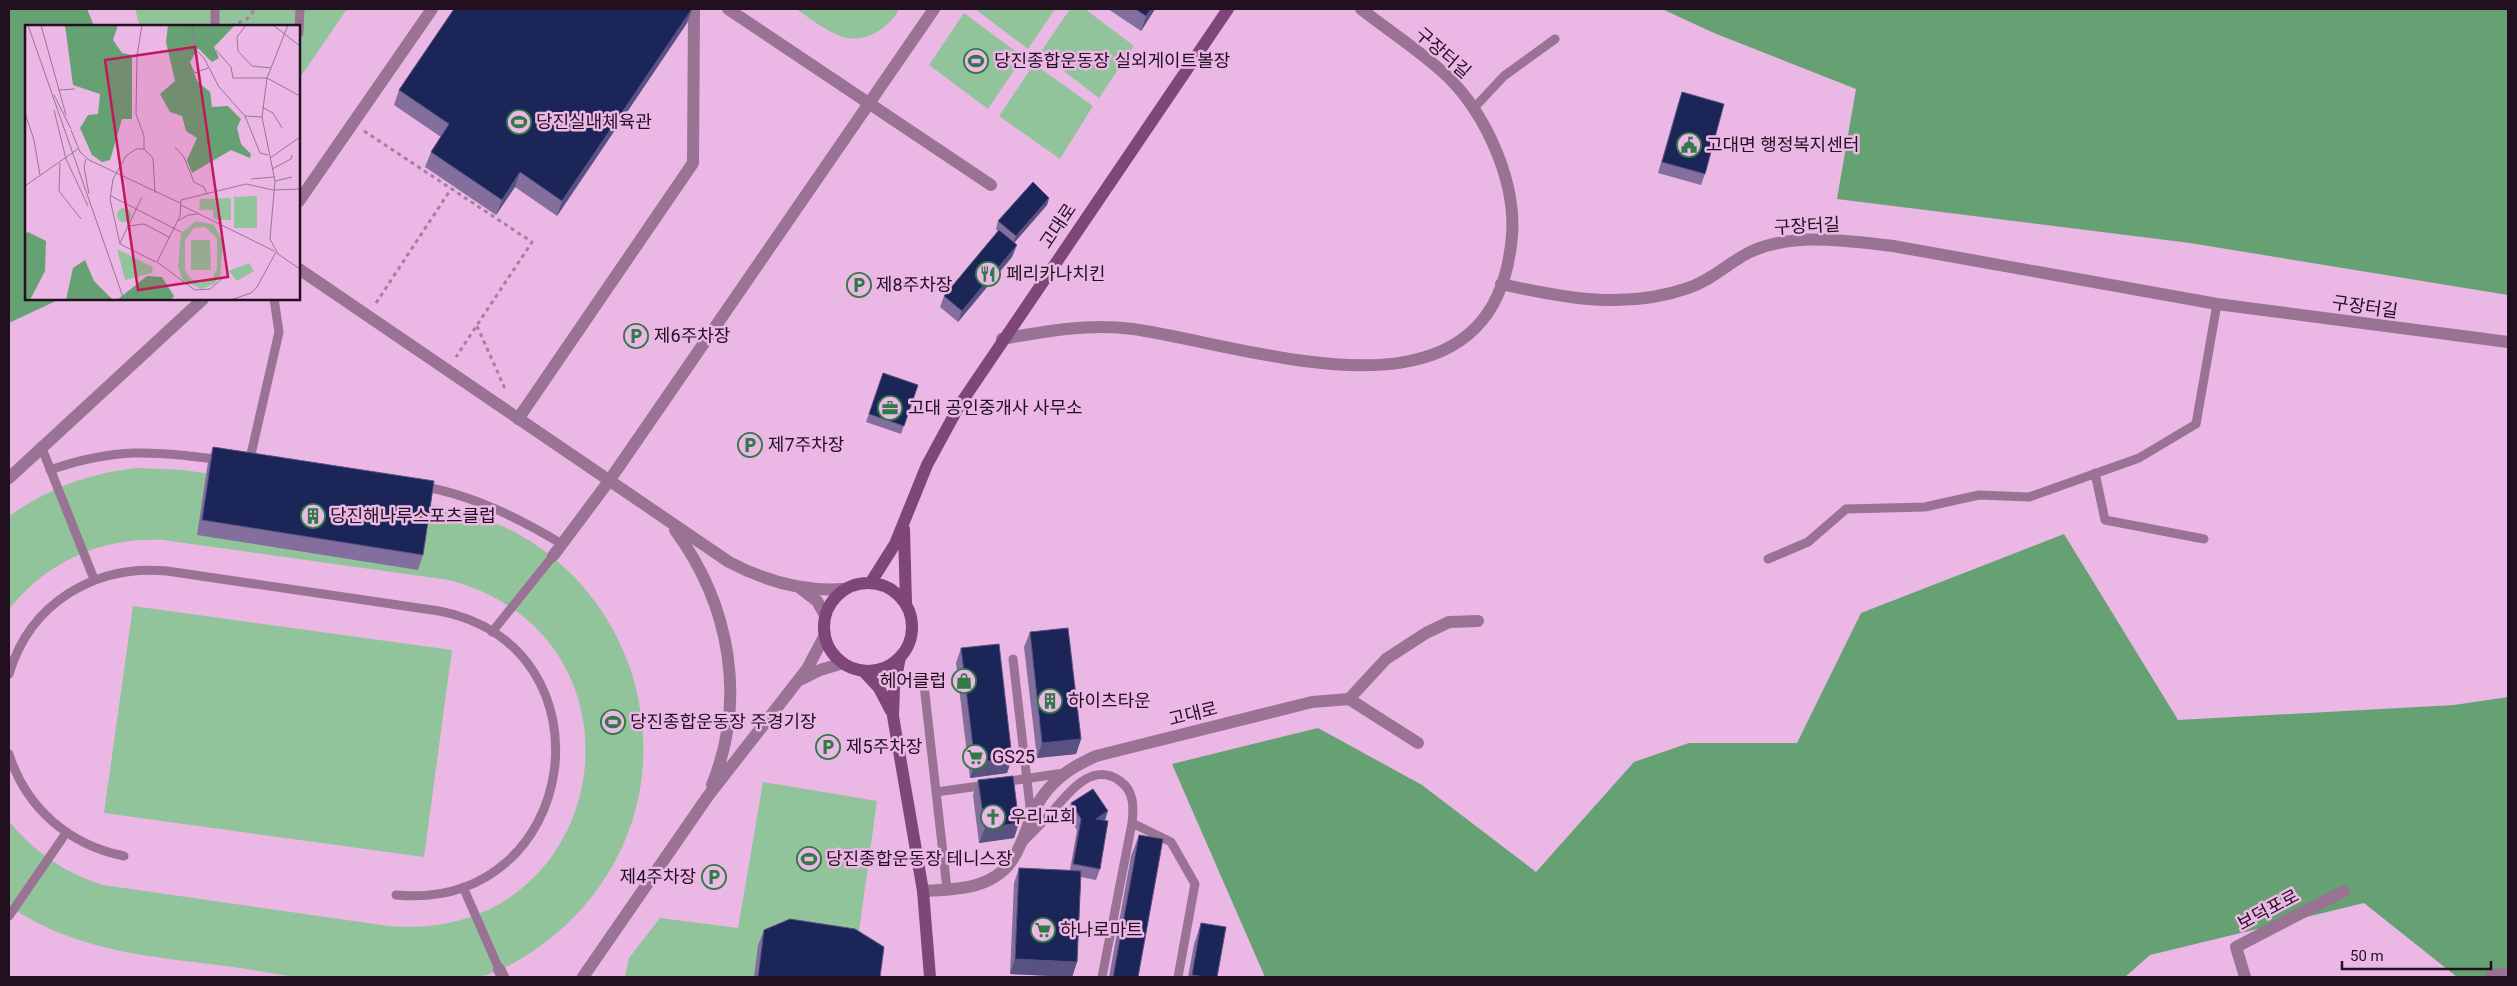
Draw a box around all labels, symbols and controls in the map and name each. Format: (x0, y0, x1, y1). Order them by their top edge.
street label: 구장터길 (1411, 23, 1475, 82)
inset map (25, 25, 300, 300)
sports icon: 당진종합운동장 실외게이트볼장 (963, 48, 989, 74)
place label: 당진종합운동장 실외게이트볼장 (994, 50, 1230, 71)
sports icon: 당진실내체육관 (506, 109, 532, 135)
place label: 당진실내체육관 (536, 111, 652, 132)
public building icon: 고대면 행정복지센터 (1676, 132, 1702, 158)
place label: 고대면 행정복지센터 (1706, 134, 1860, 155)
street label: 고대로 (1035, 199, 1080, 252)
street label: 구장터길 (1773, 213, 1841, 238)
restaurant icon: 페리카나치킨 (975, 261, 1001, 287)
place label: 페리카나치킨 (1006, 263, 1105, 284)
parking icon: 제8주차장 (846, 272, 872, 298)
place label: 제8주차장 (876, 274, 952, 295)
street label: 구장터길 (2331, 291, 2399, 322)
parking icon: 제6주차장 (623, 323, 649, 349)
place label: 제6주차장 (654, 325, 730, 346)
office icon: 고대 공인중개사 사무소 (877, 395, 903, 421)
place label: 고대 공인중개사 사무소 (908, 397, 1083, 418)
parking icon: 제7주차장 (737, 432, 763, 458)
place label: 제7주차장 (768, 434, 844, 455)
building icon: 당진해나루스포츠클럽 (300, 503, 326, 529)
place label: 당진해나루스포츠클럽 (330, 505, 496, 526)
shop icon: 헤어클럽 (951, 668, 977, 694)
place label: 헤어클럽 (880, 670, 946, 691)
building icon: 하이츠타운 (1037, 688, 1063, 714)
place label: 하이츠타운 (1068, 690, 1151, 711)
street label: 고대로 (1166, 697, 1220, 730)
sports icon: 당진종합운동장 주경기장 (600, 709, 626, 735)
place label: 당진종합운동장 주경기장 (630, 711, 817, 732)
parking icon: 제5주차장 (815, 734, 841, 760)
place label: 제5주차장 (846, 736, 922, 757)
supermarket icon: GS25 (962, 744, 988, 770)
place label: GS25 (992, 746, 1035, 767)
church icon: 우리교회 (980, 804, 1006, 830)
place label: 우리교회 (1010, 806, 1076, 827)
sports icon: 당진종합운동장 테니스장 (796, 846, 822, 872)
place label: 당진종합운동장 테니스장 (826, 848, 1013, 869)
parking icon: 제4주차장 (701, 864, 727, 890)
place label: 제4주차장 (620, 866, 696, 887)
street label: 보덕포로 (2234, 885, 2302, 934)
supermarket icon: 하나로마트 (1030, 917, 1056, 943)
place label: 하나로마트 (1060, 919, 1143, 940)
scale bar (2342, 938, 2491, 970)
text: 50 m (2350, 947, 2384, 965)

